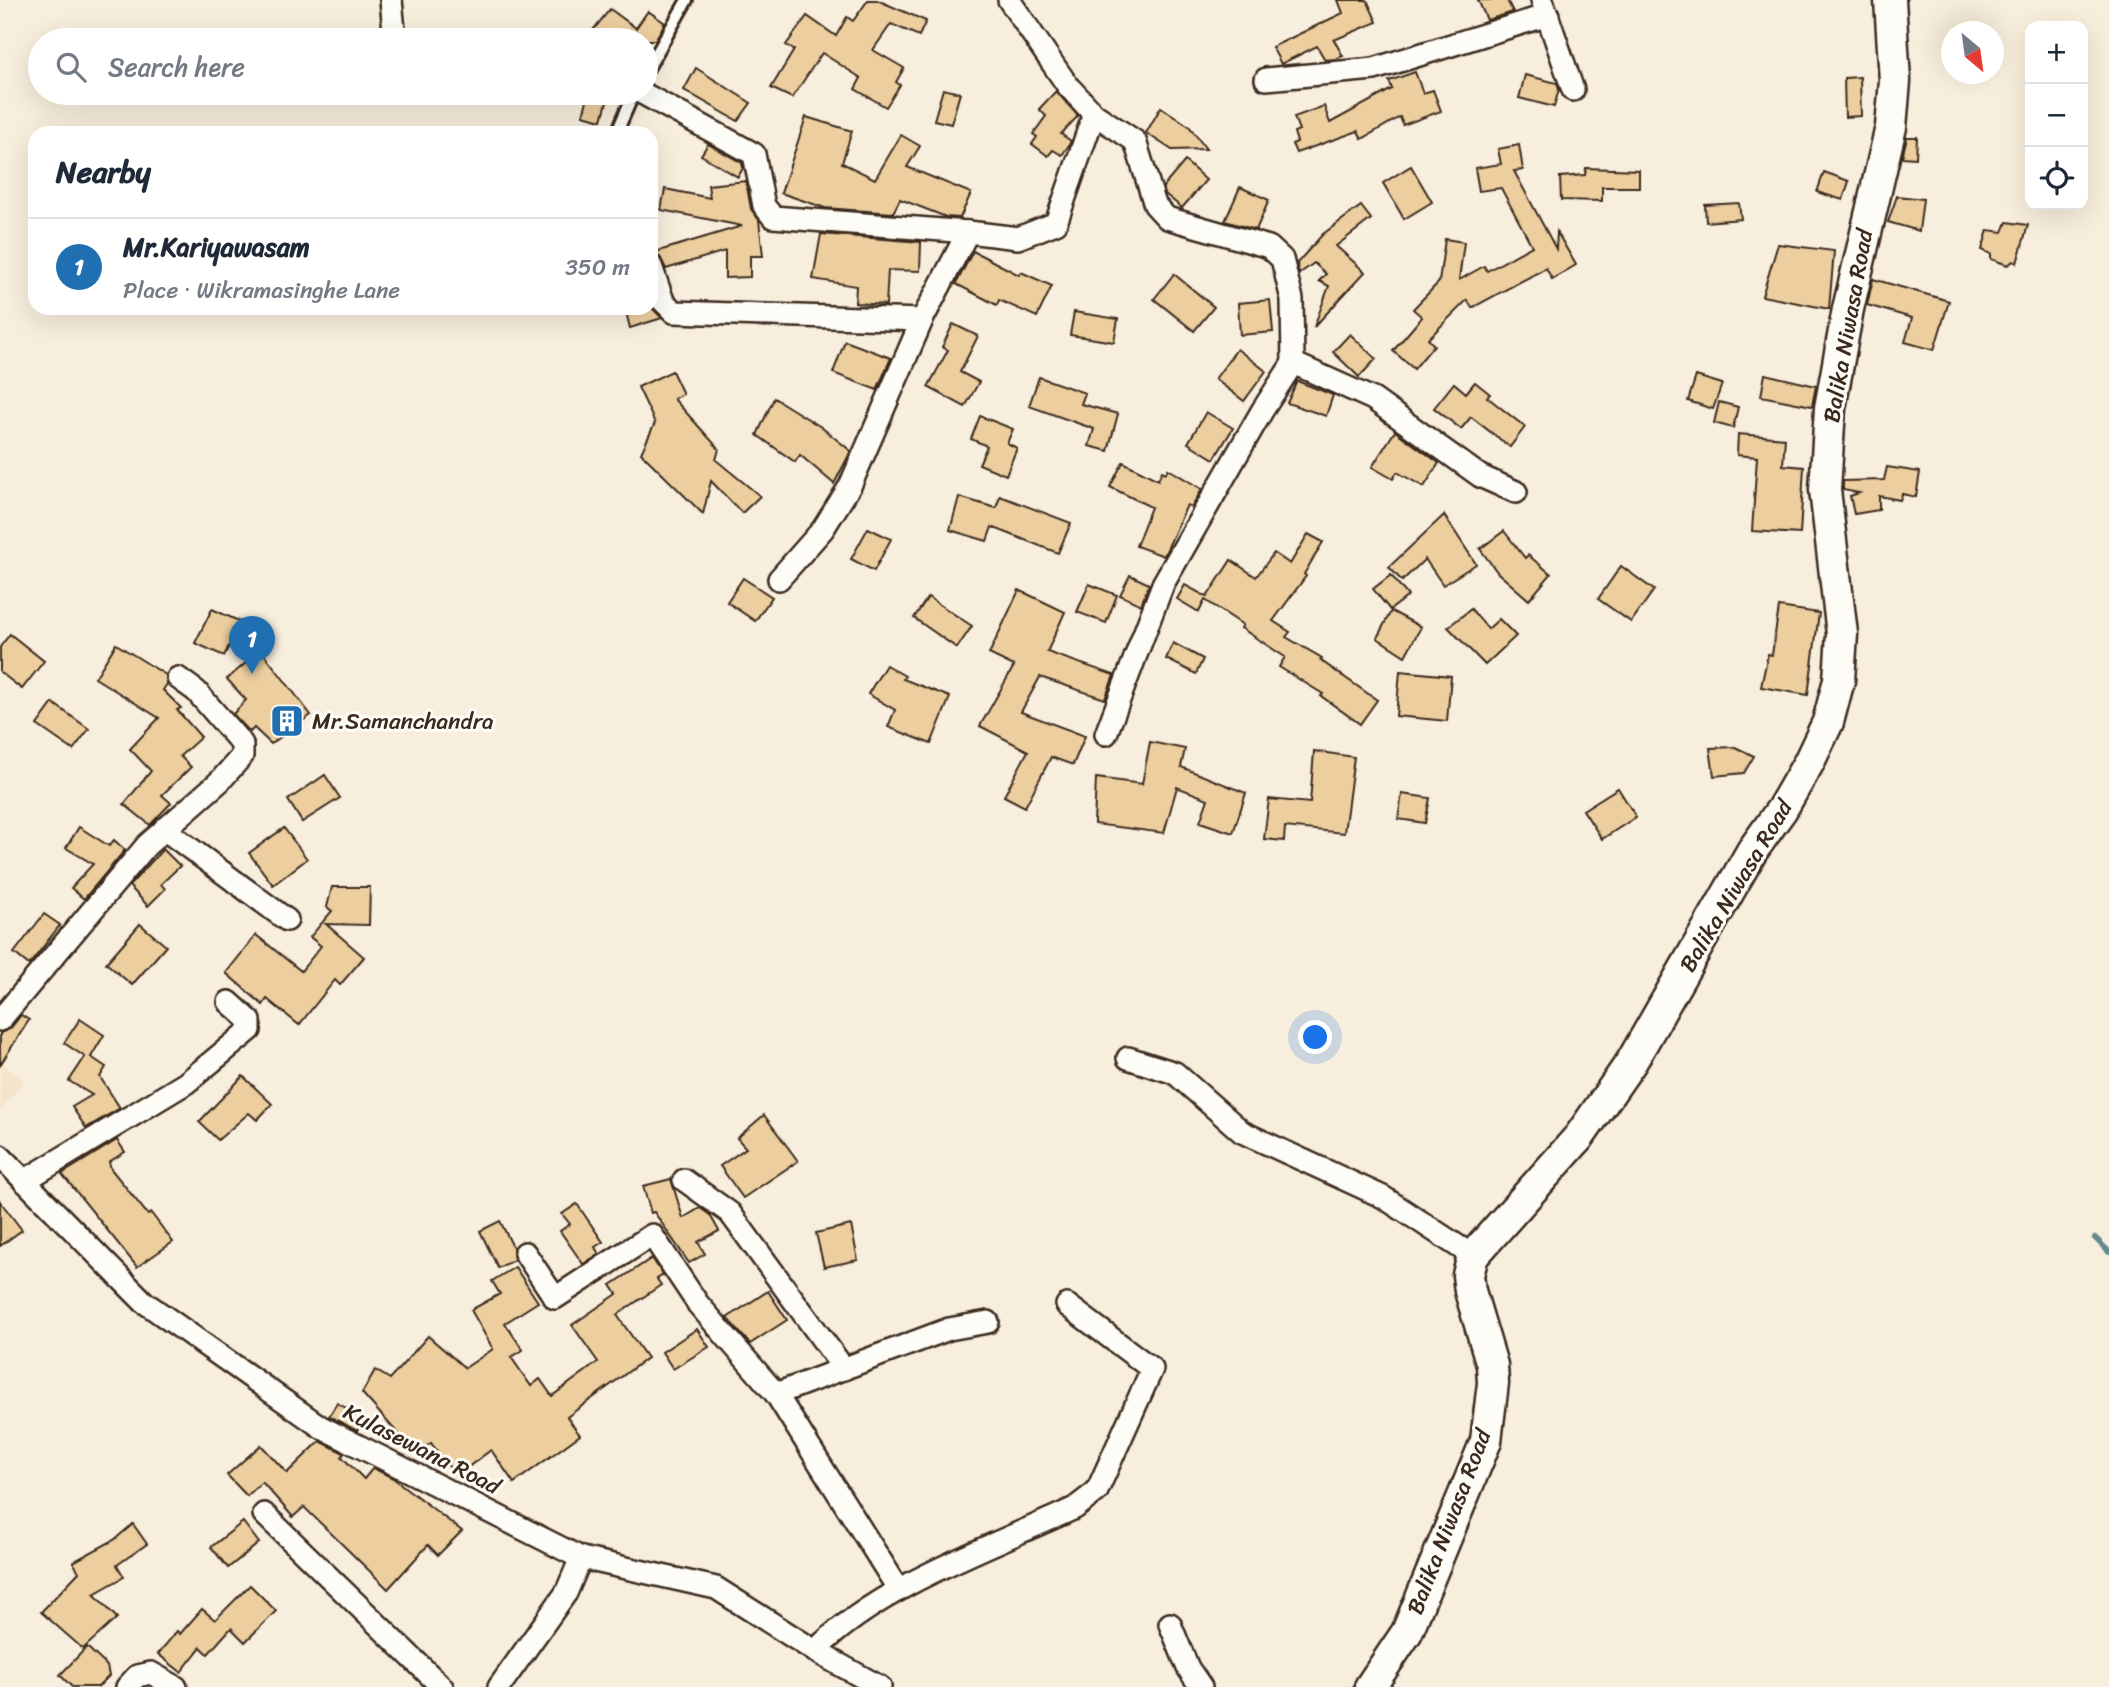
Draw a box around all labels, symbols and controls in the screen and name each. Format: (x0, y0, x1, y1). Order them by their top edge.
north arrow (1941, 21, 2004, 84)
map controls (2025, 21, 2088, 210)
button: + (2025, 21, 2088, 84)
search box (28, 28, 658, 105)
text: Search here (108, 44, 245, 90)
icon: search (52, 48, 90, 86)
button: − (2025, 84, 2088, 147)
text: Nearby (56, 145, 151, 199)
button: locate (2025, 147, 2088, 210)
text: Mr.Kariyawasam (123, 224, 310, 270)
street label: Balika Niwasa Road (1811, 224, 1886, 426)
text: 1 (74, 247, 84, 288)
text: 350 m (565, 247, 630, 288)
text: Place · Wikramasinghe Lane (123, 270, 400, 311)
pin: 1 (229, 616, 275, 674)
place label: Mr.Samanchandra (312, 701, 494, 742)
building icon: Mr.Samanchandra (268, 702, 306, 740)
street label: Balika Niwasa Road (1668, 790, 1805, 981)
your location (1298, 1020, 1332, 1054)
street label: Kulasewana Road (336, 1392, 510, 1507)
street label: Balika Niwasa Road (1395, 1421, 1504, 1621)

